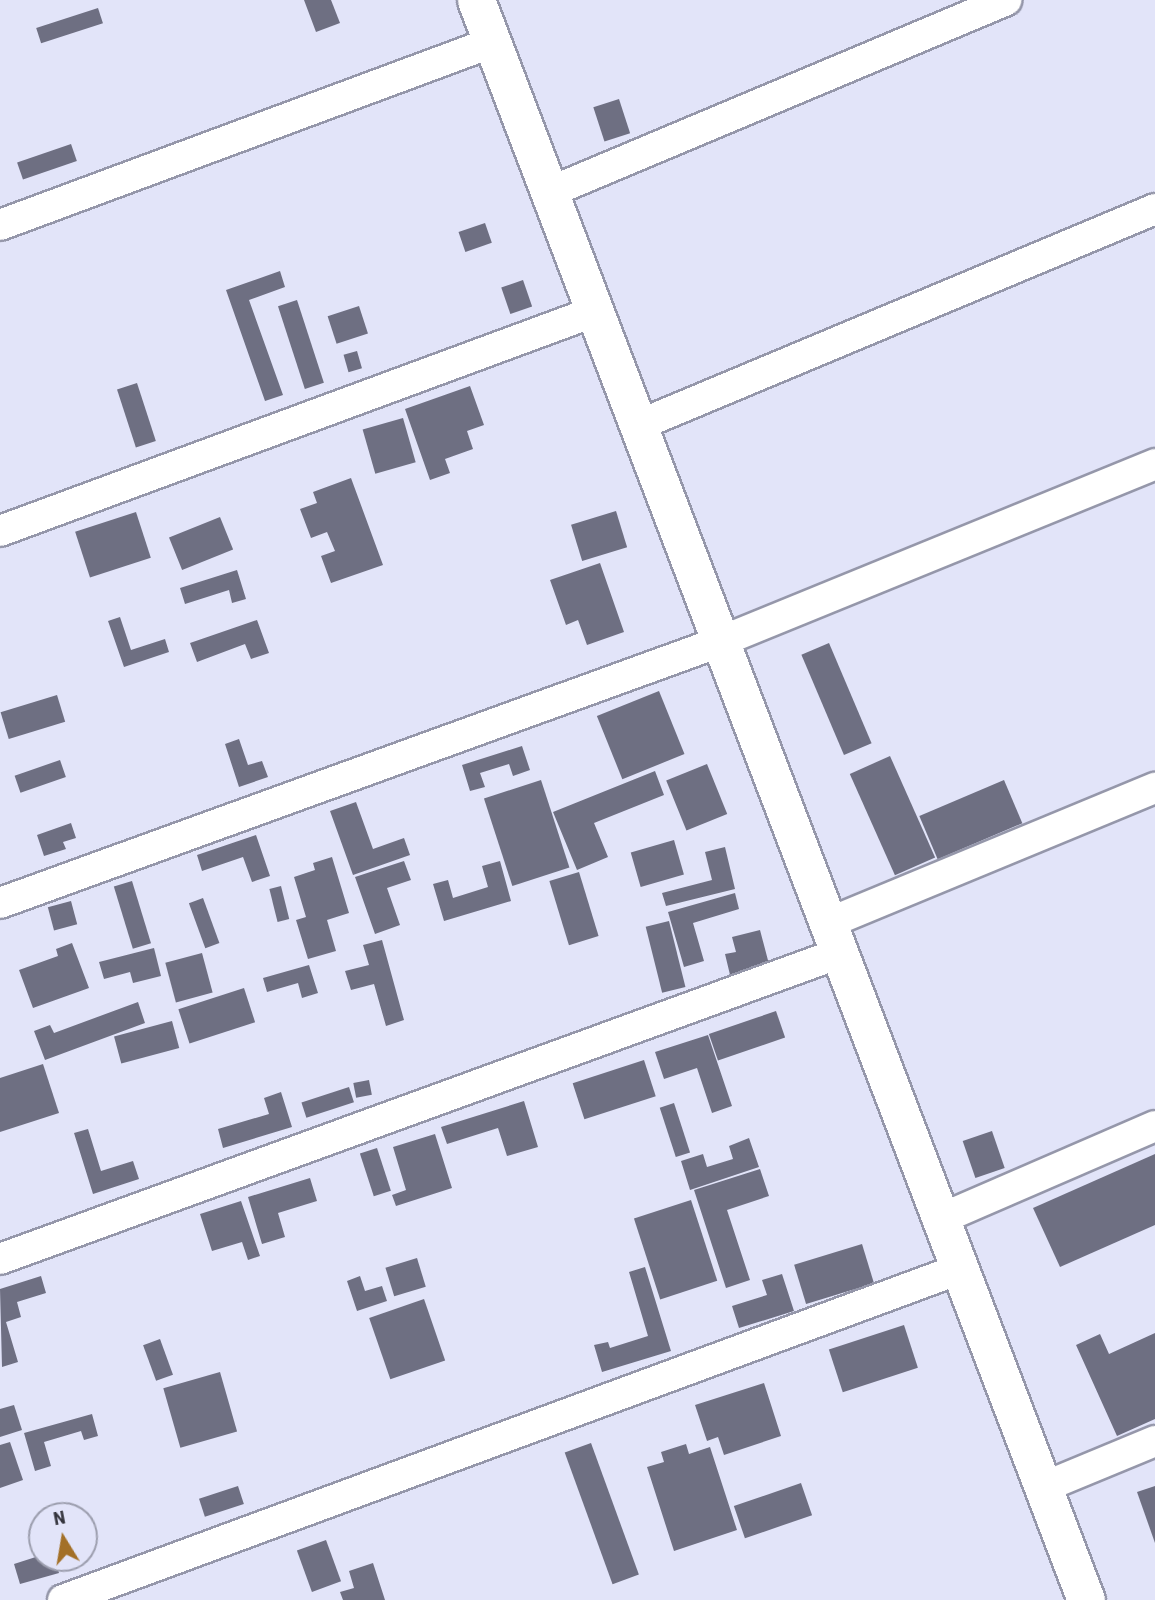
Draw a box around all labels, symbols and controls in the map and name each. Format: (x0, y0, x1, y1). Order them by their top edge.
north arrow (28, 1502, 98, 1572)
text: N (51, 1505, 67, 1530)

